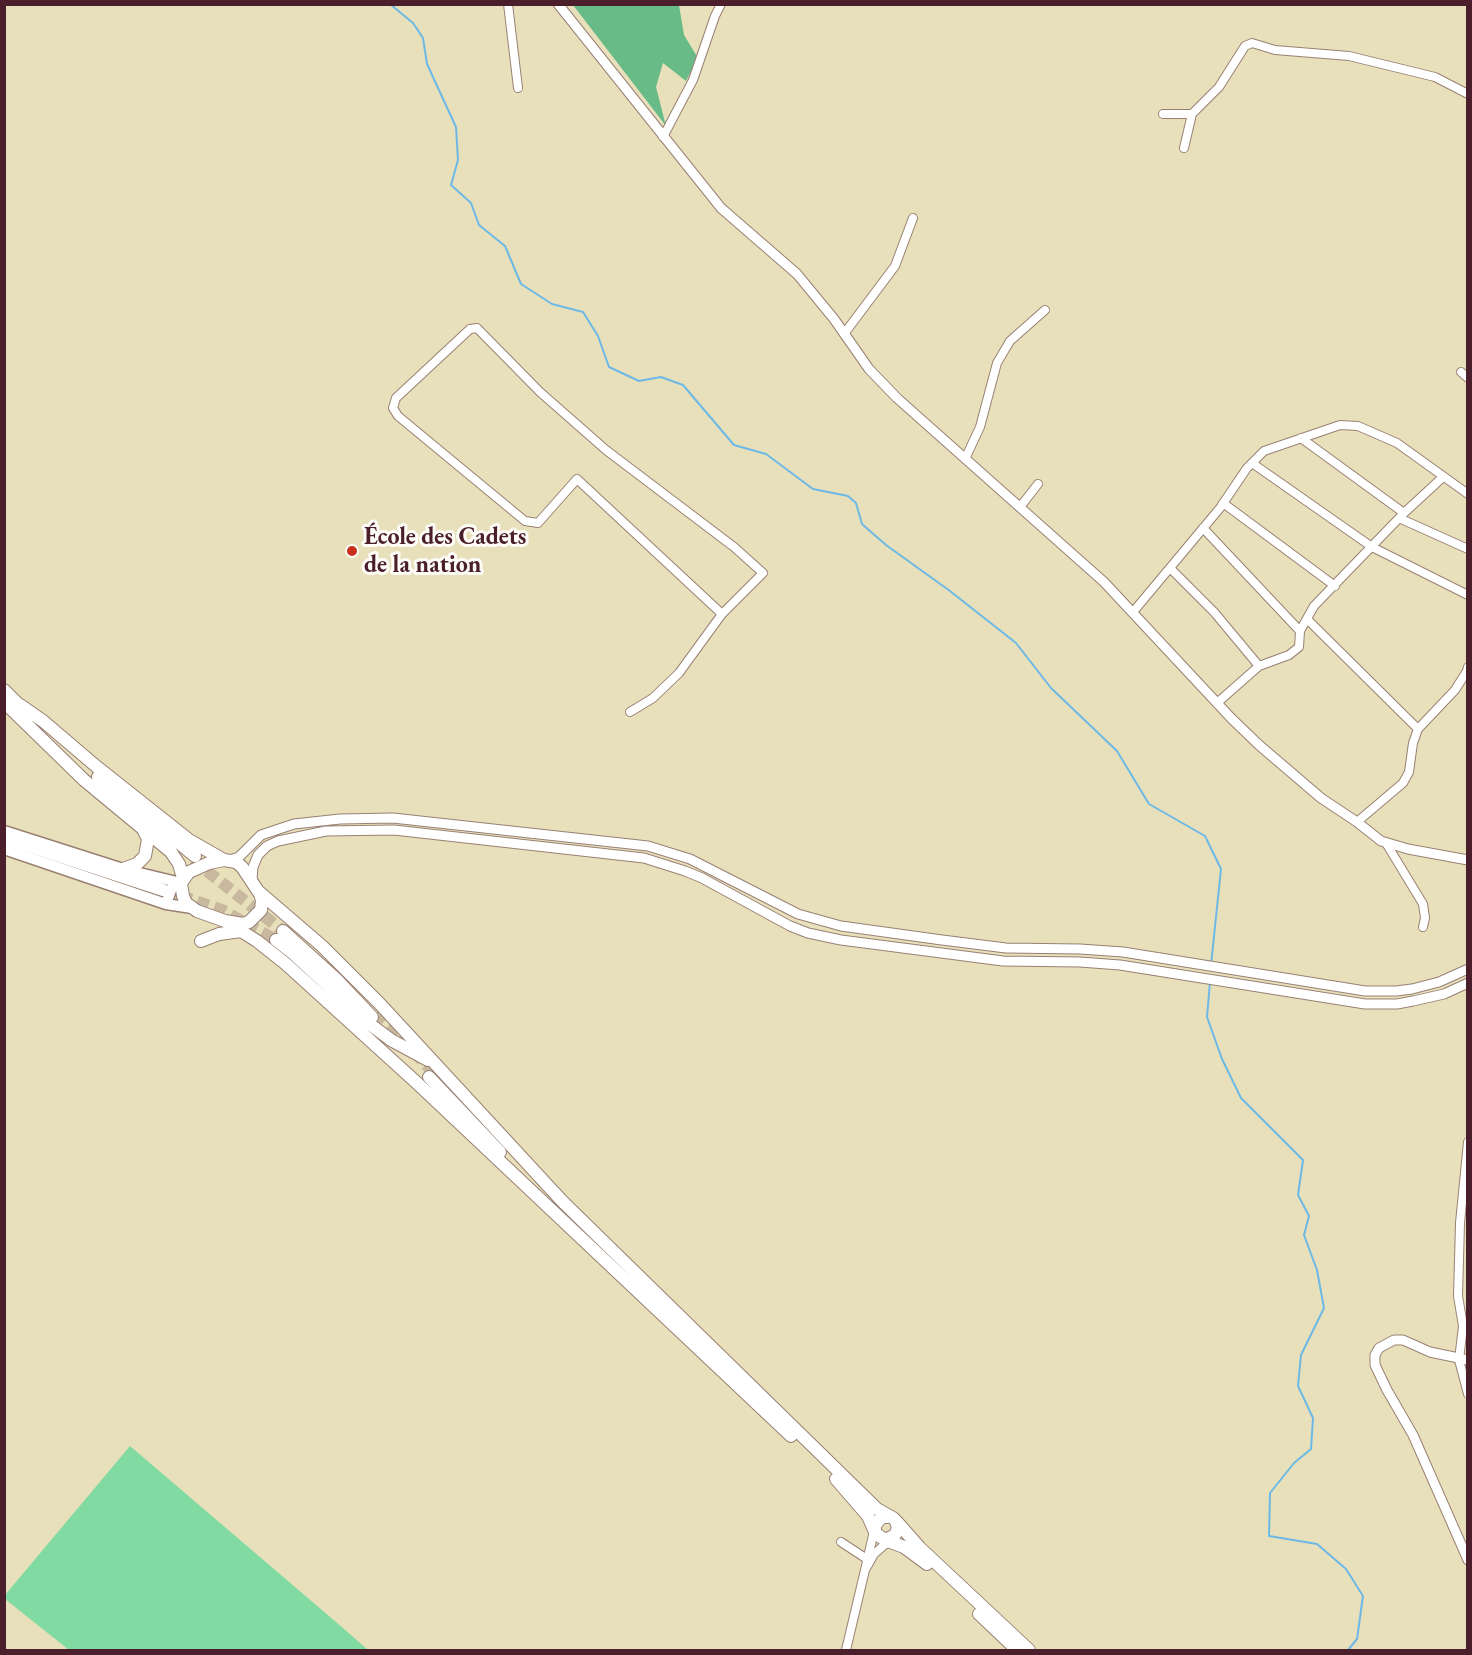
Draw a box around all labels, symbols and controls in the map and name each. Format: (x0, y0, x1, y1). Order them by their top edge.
place label: École des Cadets de la nation (364, 523, 526, 579)
marker: École des Cadets de la nation (345, 544, 359, 558)

